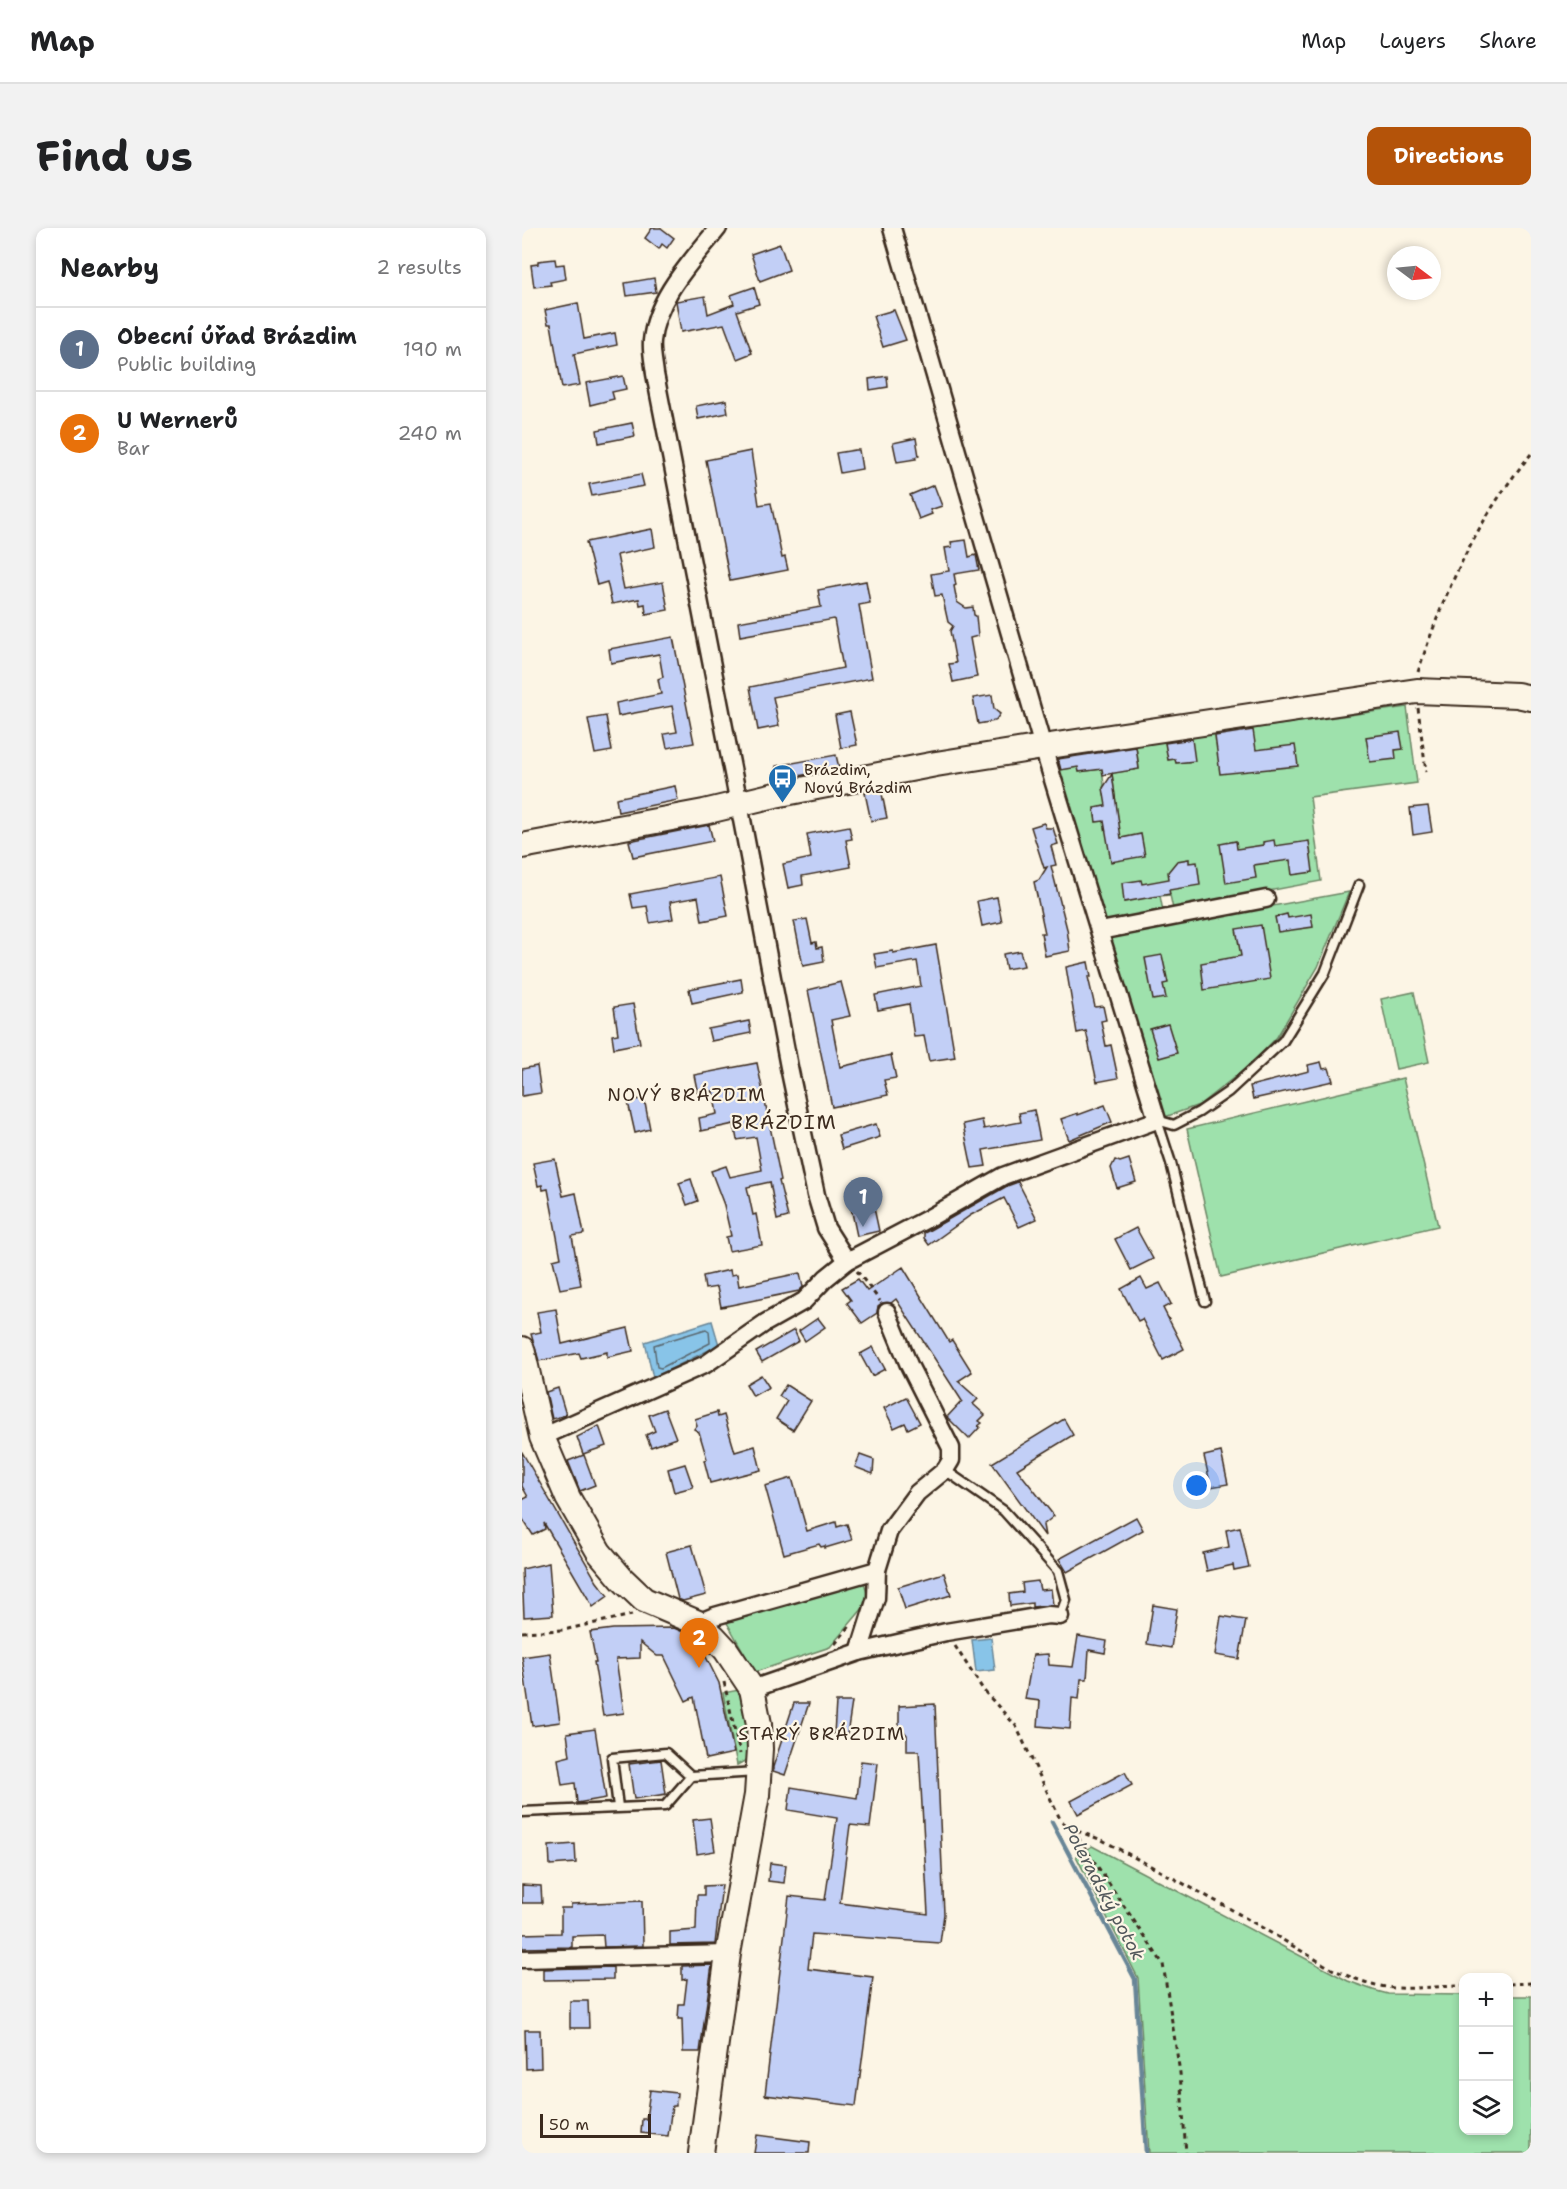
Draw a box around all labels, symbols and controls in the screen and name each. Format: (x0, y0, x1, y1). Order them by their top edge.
text: Map (30, 22, 95, 60)
text: Map (1301, 27, 1346, 55)
text: Layers (1379, 27, 1446, 55)
text: Share (1479, 27, 1537, 55)
button: Directions (1367, 127, 1531, 185)
text: Find us (36, 128, 193, 184)
north arrow (1387, 246, 1441, 300)
text: Nearby (60, 250, 159, 285)
text: 2 results (376, 254, 462, 280)
text: Obecní úřad Brázdim (117, 322, 357, 351)
text: 1 (75, 336, 84, 362)
text: 190 m (403, 336, 462, 362)
text: Public building (117, 351, 256, 377)
text: U Wernerů (117, 406, 238, 435)
text: 2 (73, 420, 87, 446)
text: 240 m (397, 420, 462, 446)
text: Bar (117, 435, 150, 461)
place label: Brázdim, Nový Brázdim (804, 759, 912, 798)
bus stop icon: Brázdim, Nový Brázdim (767, 762, 799, 804)
district label: NOVÝ BRÁZDIM (607, 1083, 767, 1107)
district label: BRÁZDIM (731, 1109, 837, 1135)
pin: 1 (844, 1178, 882, 1227)
your location (1182, 1471, 1211, 1500)
pin: 2 (680, 1618, 718, 1668)
district label: STARÝ BRÁZDIM (738, 1722, 906, 1746)
water label: Poleradský potok (1058, 1819, 1151, 1965)
map controls (1459, 1973, 1513, 2135)
button: + (1459, 1973, 1513, 2027)
button: − (1459, 2027, 1513, 2081)
button: layers (1459, 2081, 1513, 2135)
scale bar (540, 2111, 651, 2138)
text: 50 m (549, 2114, 589, 2135)

